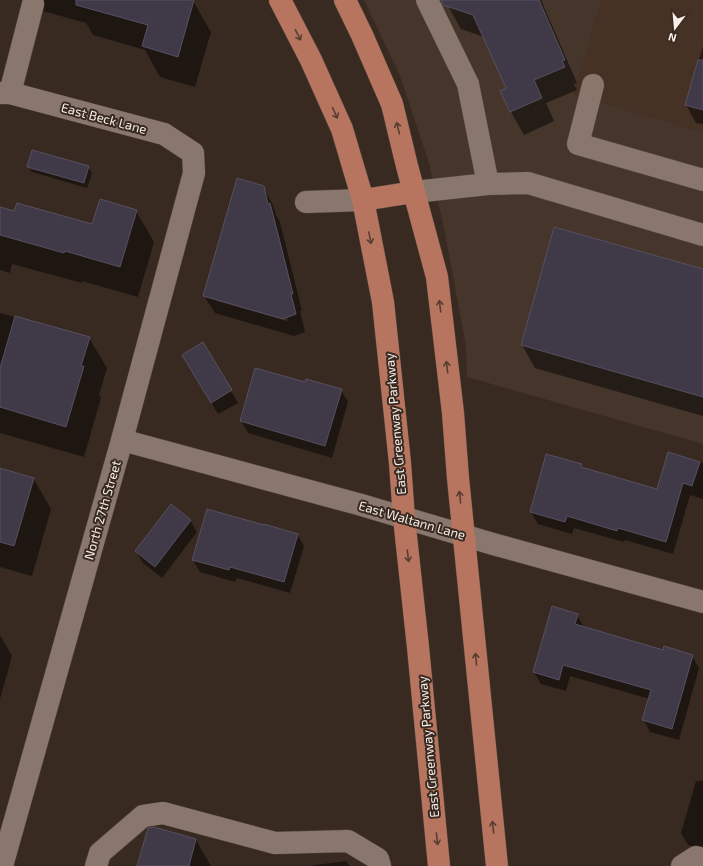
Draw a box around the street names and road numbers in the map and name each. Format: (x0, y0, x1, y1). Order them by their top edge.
street label: East Beck Lane (59, 99, 149, 137)
street label: East Greenway Parkway (381, 352, 409, 496)
street label: North 27th Street (80, 458, 124, 562)
street label: East Waltann Lane (357, 497, 467, 543)
street label: East Greenway Parkway (414, 675, 442, 819)

